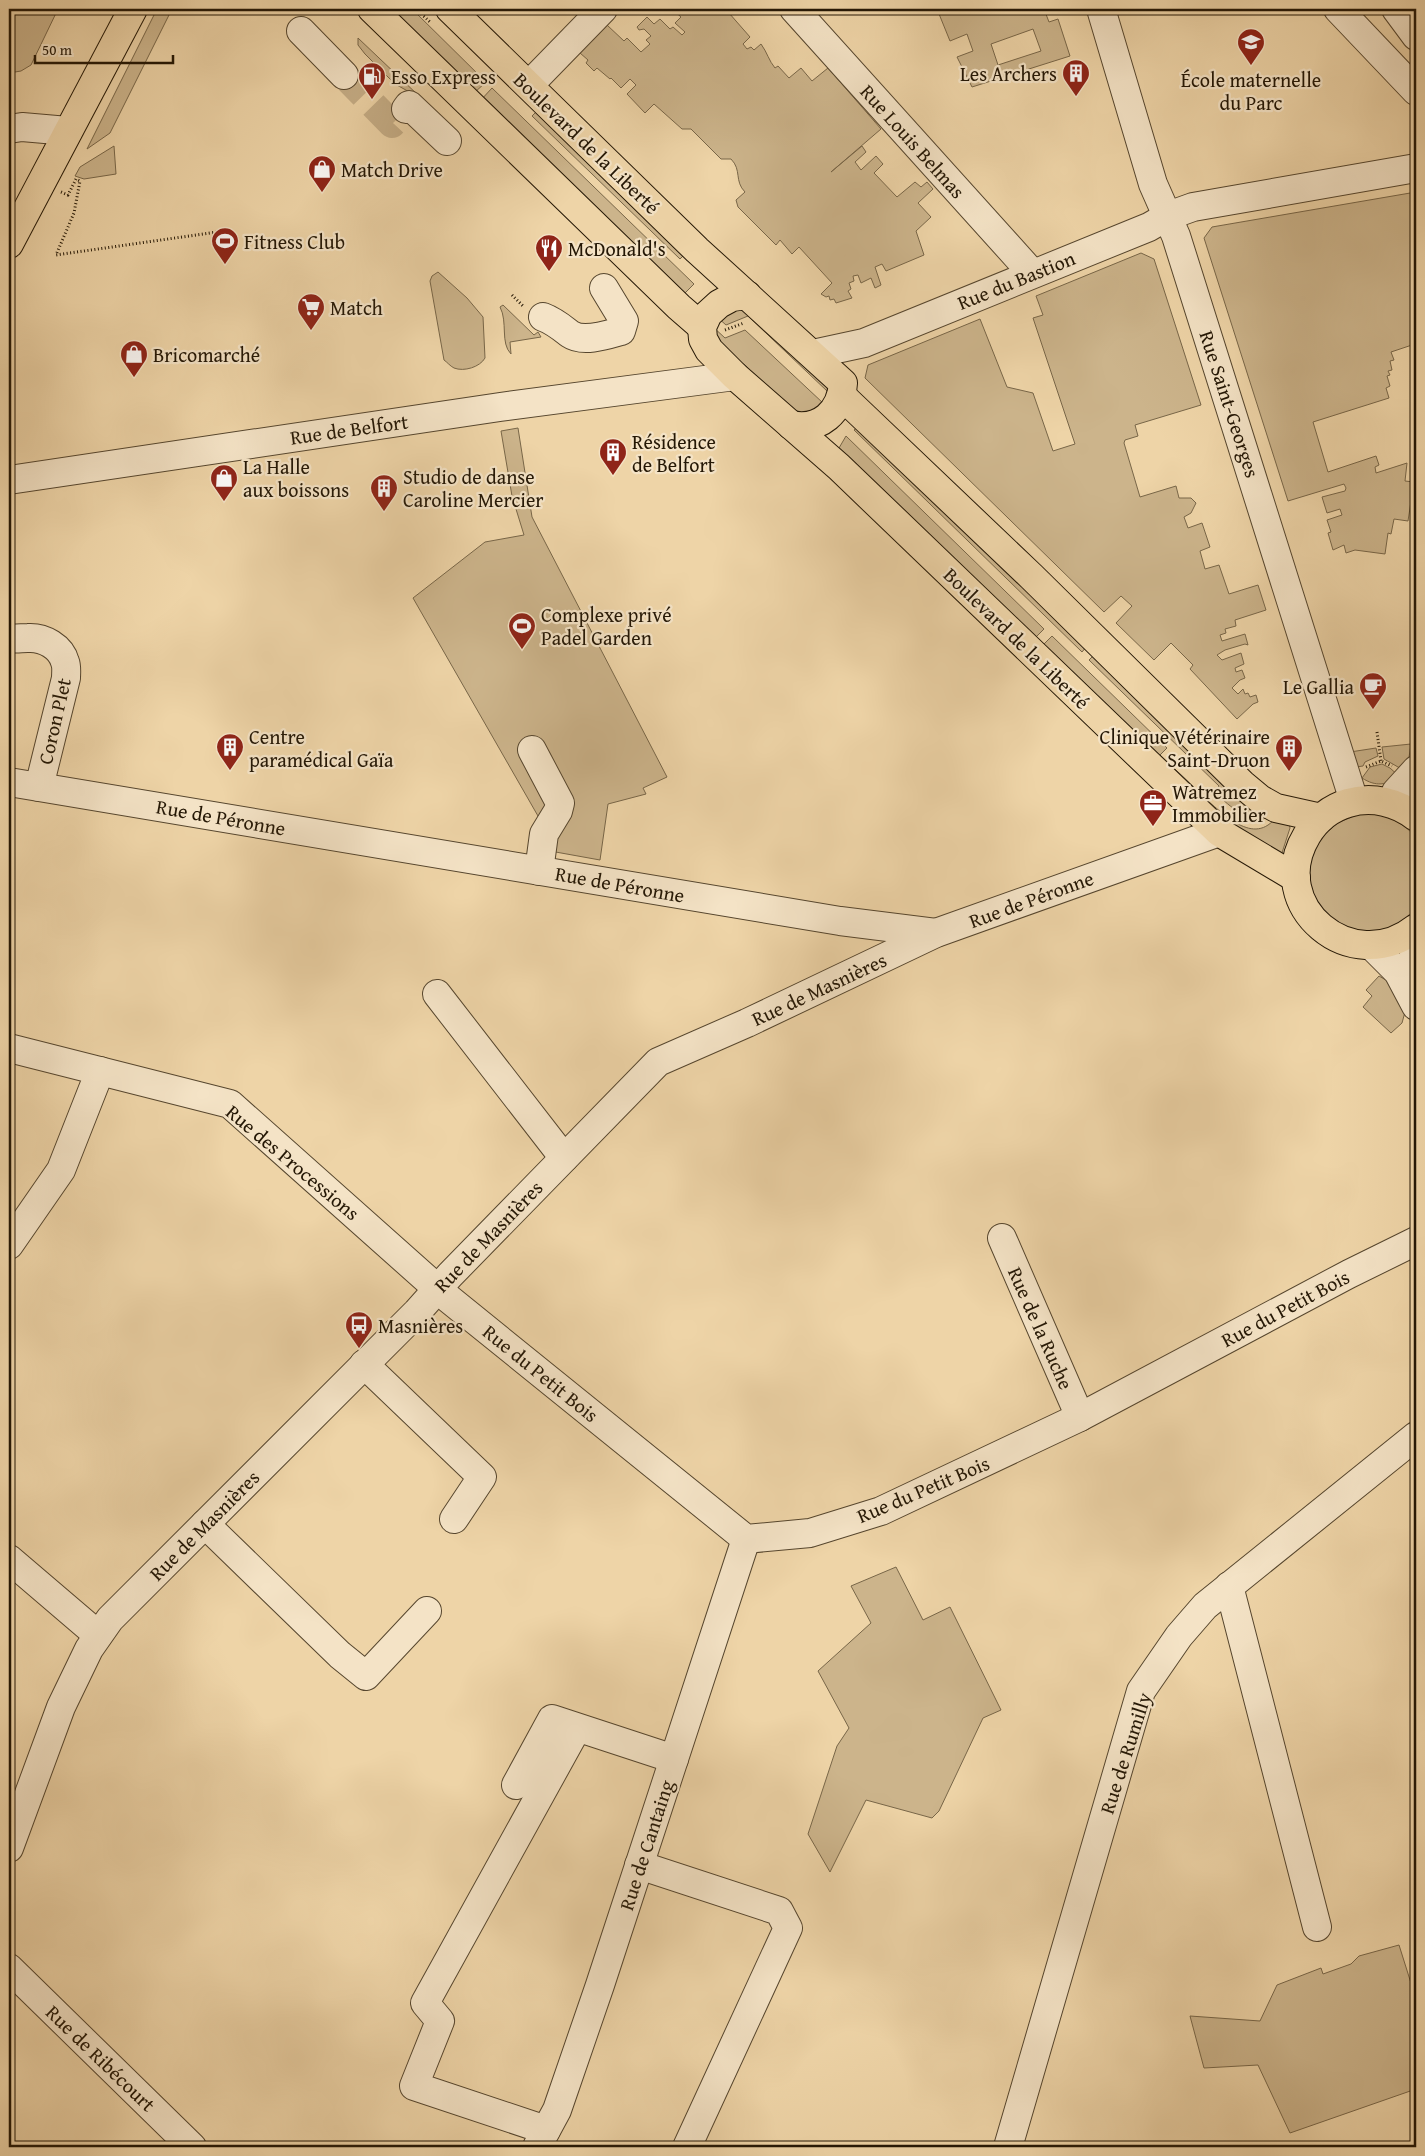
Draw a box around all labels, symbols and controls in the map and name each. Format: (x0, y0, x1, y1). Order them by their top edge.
school or university icon: École maternelle du Parc (1236, 27, 1266, 66)
scale bar (35, 32, 172, 64)
text: 50 m (42, 39, 73, 60)
building icon: Les Archers (1061, 58, 1091, 97)
place label: Les Archers (960, 59, 1057, 88)
fuel station icon: Esso Express (357, 61, 387, 100)
place label: Esso Express (391, 62, 496, 91)
street label: Boulevard de la Liberté (507, 65, 667, 221)
place label: École maternelle du Parc (1181, 65, 1321, 117)
street label: Rue Louis Belmas (854, 77, 972, 205)
shop icon: Match Drive (307, 154, 337, 193)
place label: Match Drive (341, 155, 443, 184)
sports icon: Fitness Club (210, 226, 240, 265)
place label: Fitness Club (244, 227, 345, 256)
restaurant icon: McDonald's (534, 233, 564, 272)
place label: McDonald's (568, 234, 666, 263)
street label: Rue du Bastion (953, 243, 1079, 317)
supermarket icon: Match (296, 292, 326, 331)
place label: Match (330, 293, 383, 322)
street label: Rue Saint-Georges (1193, 327, 1267, 481)
shop icon: Bricomarché (119, 339, 149, 378)
place label: Bricomarché (153, 340, 260, 369)
street label: Rue de Belfort (288, 406, 410, 452)
place label: Résidence de Belfort (632, 427, 716, 479)
building icon: Résidence de Belfort (598, 437, 628, 476)
place label: La Halle aux boissons (243, 452, 349, 504)
place label: Studio de danse Caroline Mercier (403, 462, 544, 514)
shop icon: La Halle aux boissons (209, 463, 239, 502)
building icon: Studio de danse Caroline Mercier (369, 473, 399, 512)
street label: Boulevard de la Liberté (937, 560, 1097, 716)
place label: Complexe privé Padel Garden (541, 600, 672, 652)
sports icon: Complexe privé Padel Garden (507, 611, 537, 650)
cafe icon: Le Gallia (1358, 671, 1388, 710)
place label: Le Gallia (1283, 672, 1355, 701)
street label: Coron Plet (30, 675, 78, 767)
place label: Centre paramédical Gaïa (249, 722, 394, 774)
place label: Clinique Vétérinaire Saint-Druon (1100, 722, 1270, 774)
building icon: Centre paramédical Gaïa (215, 732, 245, 771)
building icon: Clinique Vétérinaire Saint-Druon (1274, 733, 1304, 772)
place label: Watremez Immobilier (1172, 777, 1266, 829)
office icon: Watremez Immobilier (1138, 788, 1168, 827)
street label: Rue de Péronne (154, 791, 288, 843)
street label: Rue de Péronne (553, 858, 687, 910)
street label: Rue de Péronne (965, 863, 1097, 935)
street label: Rue de Masnières (747, 945, 891, 1033)
street label: Rue des Processions (220, 1097, 366, 1227)
street label: Rue de Masnières (427, 1173, 549, 1299)
street label: Rue de la Ruche (1001, 1262, 1081, 1394)
street label: Rue du Petit Bois (1216, 1262, 1354, 1354)
bus stop icon: Masnières (344, 1310, 374, 1349)
place label: Masnières (378, 1311, 463, 1340)
street label: Rue du Petit Bois (477, 1317, 605, 1429)
street label: Rue du Petit Bois (852, 1448, 994, 1530)
street label: Rue de Masnières (142, 1463, 266, 1587)
street label: Rue de Rumilly (1092, 1689, 1158, 1817)
street label: Rue de Cantaing (611, 1776, 681, 1914)
street label: Rue de Ribécourt (40, 1998, 162, 2118)

